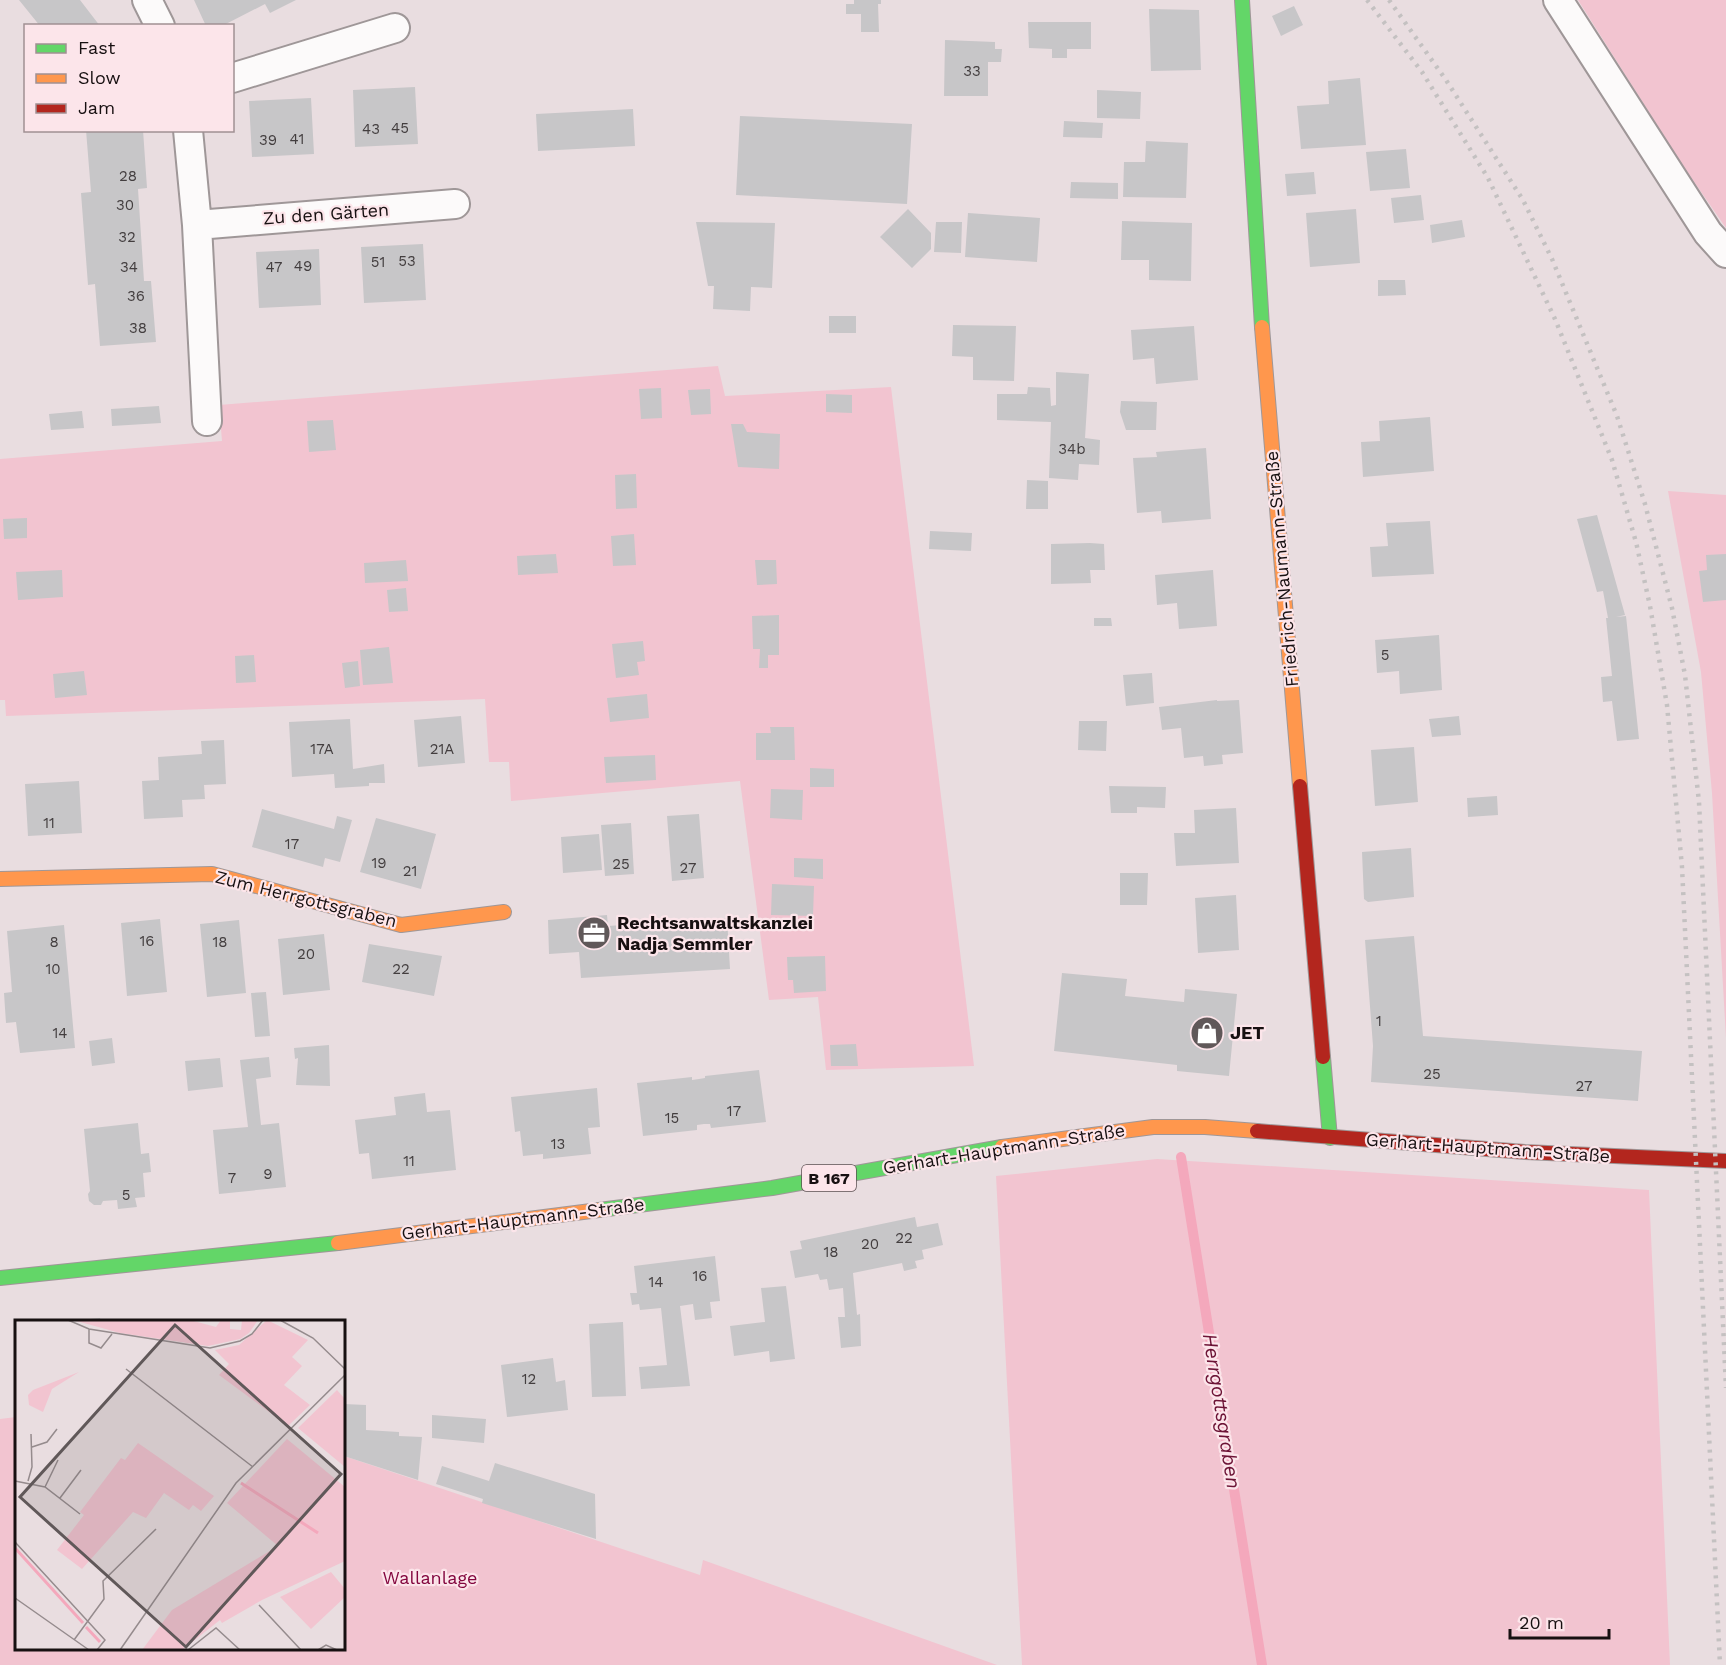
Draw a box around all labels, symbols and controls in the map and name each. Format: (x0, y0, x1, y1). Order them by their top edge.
legend (24, 24, 234, 132)
text: Fast (78, 37, 116, 58)
house number: 33 (963, 62, 981, 80)
text: Slow (78, 67, 121, 88)
text: Jam (78, 97, 115, 118)
house number: 45 (391, 119, 409, 137)
house number: 43 (362, 120, 380, 138)
house number: 41 (290, 130, 304, 148)
house number: 39 (259, 131, 277, 149)
house number: 28 (119, 167, 137, 185)
house number: 30 (116, 196, 134, 214)
street label: Zu den Gärten (262, 199, 390, 228)
house number: 32 (118, 228, 136, 246)
house number: 53 (398, 252, 416, 270)
house number: 51 (371, 253, 385, 271)
house number: 49 (294, 257, 312, 275)
house number: 34 (120, 258, 138, 276)
house number: 47 (266, 258, 282, 276)
house number: 36 (127, 287, 145, 305)
house number: 38 (129, 319, 147, 337)
house number: 34b (1058, 440, 1086, 458)
street label: Friedrich-Naumann-Straße (1261, 450, 1302, 688)
house number: 5 (1381, 646, 1389, 664)
house number: 17A (310, 740, 334, 758)
house number: 21A (430, 740, 454, 758)
house number: 11 (43, 814, 55, 832)
house number: 17 (285, 835, 299, 853)
house number: 19 (371, 854, 387, 872)
house number: 25 (612, 855, 630, 873)
house number: 27 (680, 859, 696, 877)
house number: 21 (403, 862, 417, 880)
street label: Zum Herrgottsgraben (213, 866, 399, 931)
place label: Rechtsanwaltskanzlei Nadja Semmler (617, 912, 813, 954)
office icon: Rechtsanwaltskanzlei Nadja Semmler (576, 915, 612, 951)
house number: 16 (140, 932, 154, 950)
house number: 8 (49, 933, 59, 951)
house number: 18 (212, 933, 228, 951)
house number: 20 (297, 945, 315, 963)
house number: 10 (45, 960, 61, 978)
house number: 22 (392, 960, 410, 978)
house number: 1 (1376, 1012, 1382, 1030)
shop icon: JET (1189, 1015, 1225, 1051)
place label: JET (1230, 1022, 1264, 1043)
house number: 14 (52, 1024, 68, 1042)
house number: 25 (1423, 1065, 1441, 1083)
house number: 27 (1576, 1077, 1592, 1095)
house number: 17 (727, 1102, 741, 1120)
house number: 15 (665, 1109, 679, 1127)
street label: Gerhart-Hauptmann-Straße (881, 1119, 1126, 1178)
street label: Gerhart-Hauptmann-Straße (1365, 1128, 1611, 1167)
house number: 13 (551, 1135, 565, 1153)
house number: 11 (403, 1152, 415, 1170)
house number: 9 (263, 1165, 273, 1183)
road number: B 167 (802, 1165, 856, 1191)
house number: 7 (228, 1169, 236, 1187)
house number: 5 (122, 1186, 130, 1204)
street label: Gerhart-Hauptmann-Straße (400, 1193, 646, 1244)
house number: 22 (895, 1229, 913, 1247)
house number: 20 (861, 1235, 879, 1253)
house number: 18 (823, 1243, 839, 1261)
house number: 16 (693, 1267, 707, 1285)
house number: 14 (648, 1273, 664, 1291)
inset map (15, 1320, 345, 1650)
water label: Herrgottsgraben (1198, 1332, 1246, 1490)
house number: 12 (522, 1370, 536, 1388)
park label: Wallanlage (383, 1567, 477, 1588)
scale bar (1510, 1602, 1609, 1640)
text: 20 m (1519, 1612, 1564, 1633)

